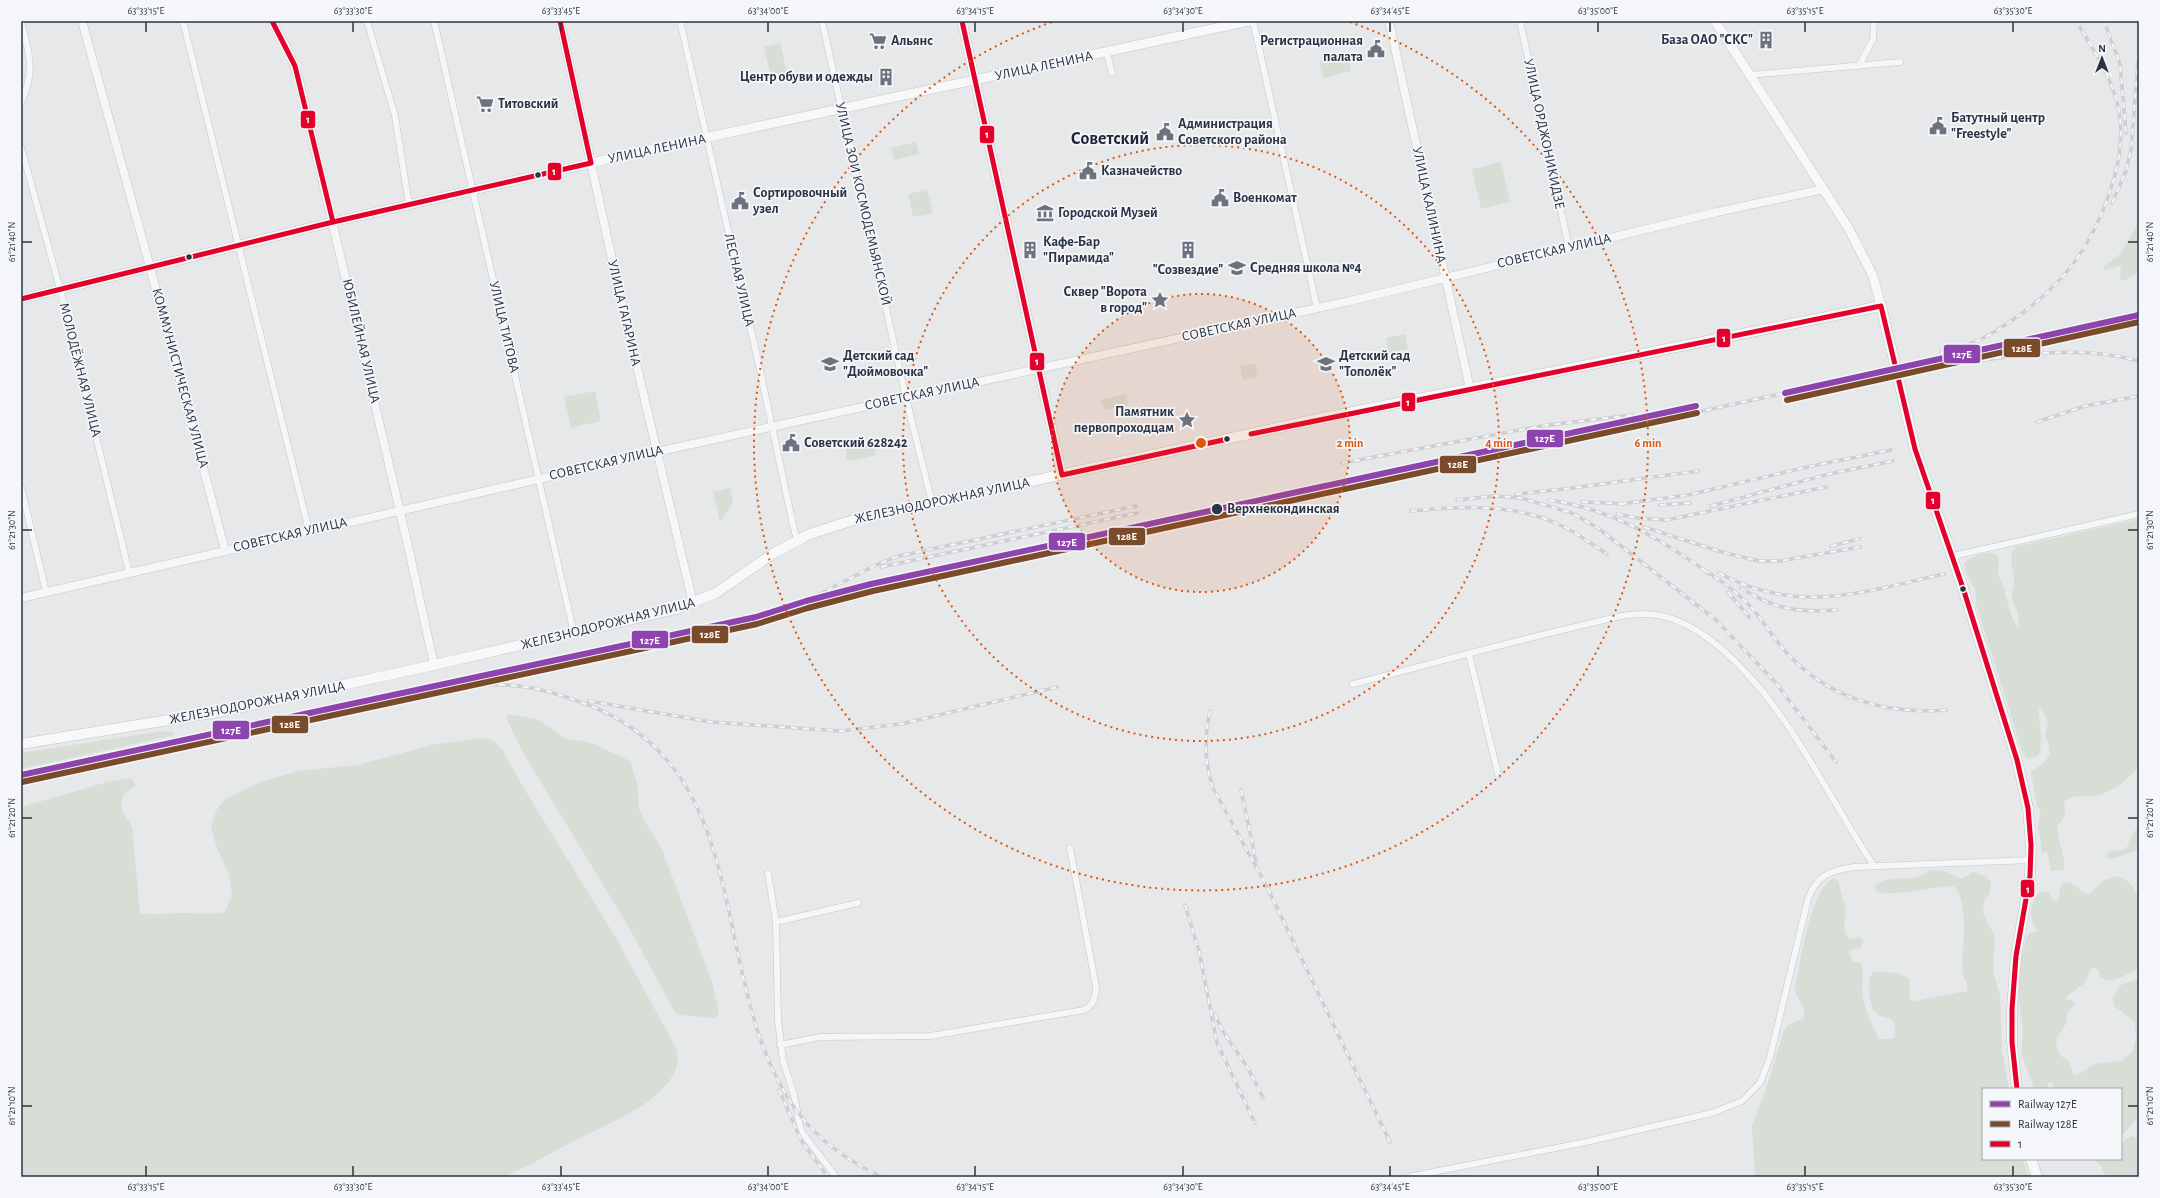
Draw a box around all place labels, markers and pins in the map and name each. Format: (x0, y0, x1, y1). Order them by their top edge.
building icon: База ОАО "СКС" (1756, 30, 1776, 50)
supermarket icon: Альянс (868, 31, 888, 51)
place label: База ОАО "СКС" (1661, 33, 1753, 47)
place label: Альянс (891, 34, 933, 48)
place label: Регистрационная палата (1260, 34, 1363, 64)
public building icon: Регистрационная палата (1366, 39, 1386, 59)
building icon: Центр обуви и одежды (876, 67, 896, 87)
place label: Центр обуви и одежды (740, 70, 873, 84)
supermarket icon: Титовский (475, 94, 495, 114)
place label: Титовский (498, 97, 559, 111)
place label: Батутный центр "Freestyle" (1951, 111, 2045, 141)
public building icon: Батутный центр "Freestyle" (1928, 116, 1948, 136)
place label: Администрация Советского района (1178, 117, 1287, 147)
public building icon: Администрация Советского района (1155, 122, 1175, 142)
public building icon: Казначейство (1078, 161, 1098, 181)
place label: Казначейство (1101, 164, 1182, 178)
unlabelled marker (533, 170, 543, 180)
place label: Сортировочный узел (752, 186, 847, 216)
public building icon: Военкомат (1210, 188, 1230, 208)
public building icon: Сортировочный узел (730, 191, 750, 211)
place label: Военкомат (1233, 191, 1297, 205)
museum icon: Городской Музей (1035, 203, 1055, 223)
place label: Городской Музей (1058, 206, 1158, 220)
place label: Кафе-Бар "Пирамида" (1043, 235, 1114, 265)
building icon: Кафе-Бар "Пирамида" (1020, 240, 1040, 260)
building icon: "Созвездие" (1178, 240, 1198, 260)
unlabelled marker (184, 252, 194, 262)
school or university icon: Средняя школа №4 (1227, 258, 1247, 278)
place label: Средняя школа №4 (1250, 261, 1362, 275)
place label: "Созвездие" (1153, 263, 1223, 277)
place label: Сквер "Ворота в город" (1064, 285, 1147, 315)
place icon: Сквер "Ворота в город" (1150, 290, 1170, 310)
place label: Детский сад "Дюймовочка" (843, 349, 928, 379)
place label: Детский сад "Тополёк" (1339, 349, 1411, 379)
school or university icon: Детский сад "Дюймовочка" (820, 354, 840, 374)
school or university icon: Детский сад "Тополёк" (1316, 354, 1336, 374)
place label: Памятник первопроходцам (1074, 405, 1174, 435)
place icon: Памятник первопроходцам (1177, 410, 1197, 430)
public building icon: Советский 628242 (781, 433, 801, 453)
unlabelled marker (1222, 434, 1232, 444)
place label: Советский 628242 (804, 436, 908, 450)
centre of rings (1194, 436, 1208, 450)
marker: Верхнекондинская (1210, 502, 1224, 516)
place label: Верхнекондинская (1227, 502, 1340, 516)
unlabelled marker (1958, 584, 1968, 594)

